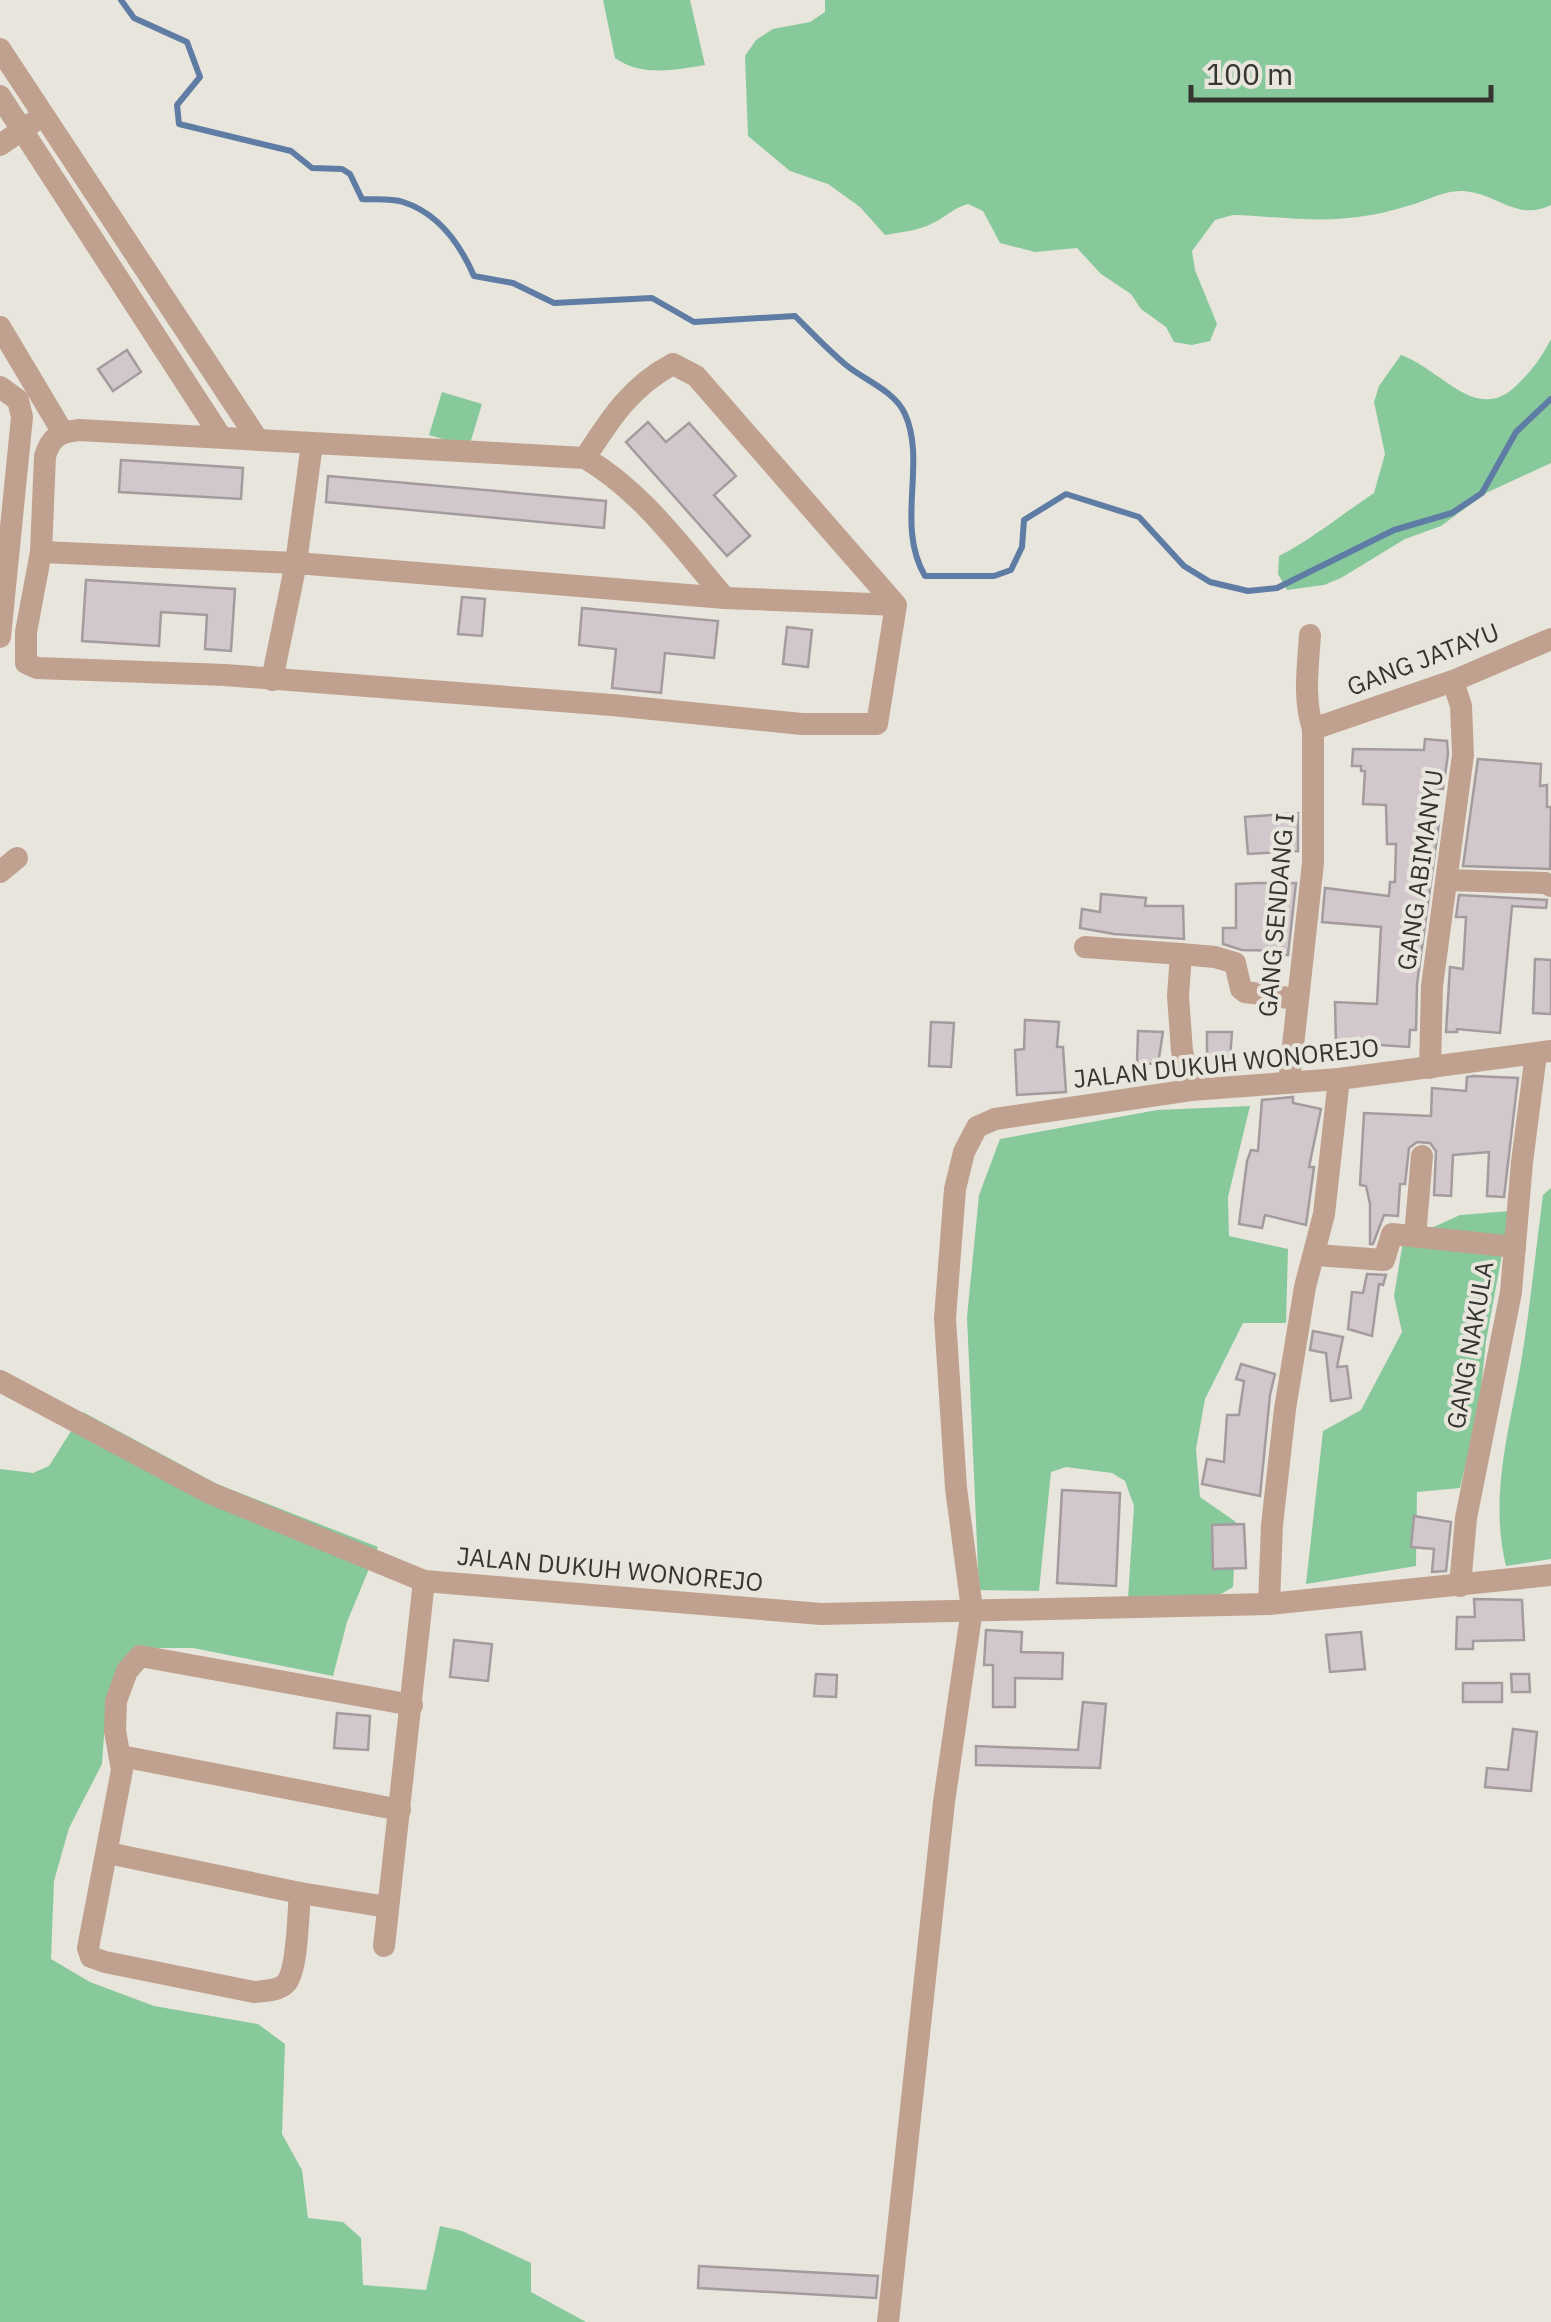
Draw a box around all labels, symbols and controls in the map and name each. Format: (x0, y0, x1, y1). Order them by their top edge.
scale bar (1191, 40, 1491, 102)
text: 100 m (1206, 54, 1293, 93)
street label: GANG JATAYU (1342, 614, 1504, 703)
street label: GANG ABIMANYU (1389, 767, 1450, 972)
street label: GANG SENDANG I (1250, 812, 1301, 1018)
street label: JALAN DUKUH WONOREJO (1071, 1030, 1380, 1095)
street label: GANG NAKULA (1439, 1258, 1501, 1431)
street label: JALAN DUKUH WONOREJO (456, 1539, 765, 1598)

